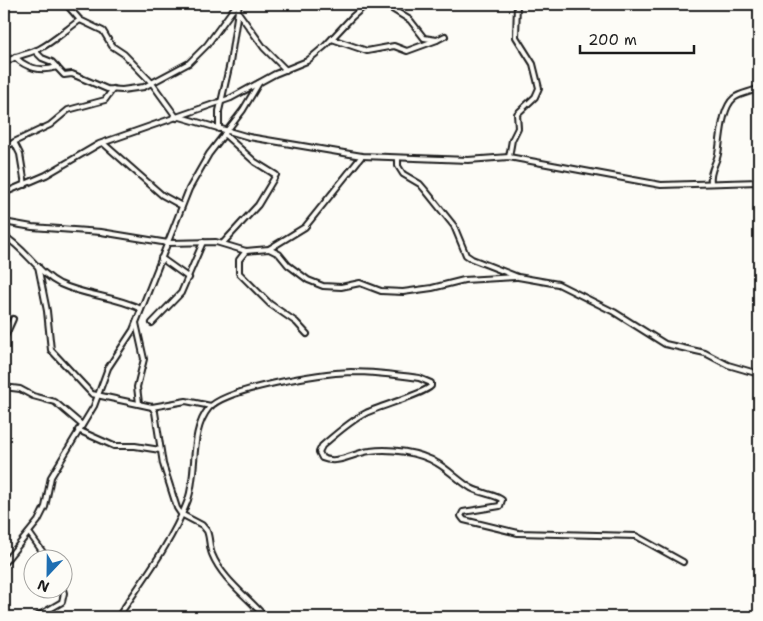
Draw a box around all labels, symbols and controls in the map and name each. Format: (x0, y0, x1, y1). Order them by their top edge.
scale bar (580, 22, 694, 54)
text: 200 m (588, 30, 637, 50)
north arrow (22, 548, 72, 598)
text: N (35, 576, 52, 596)

